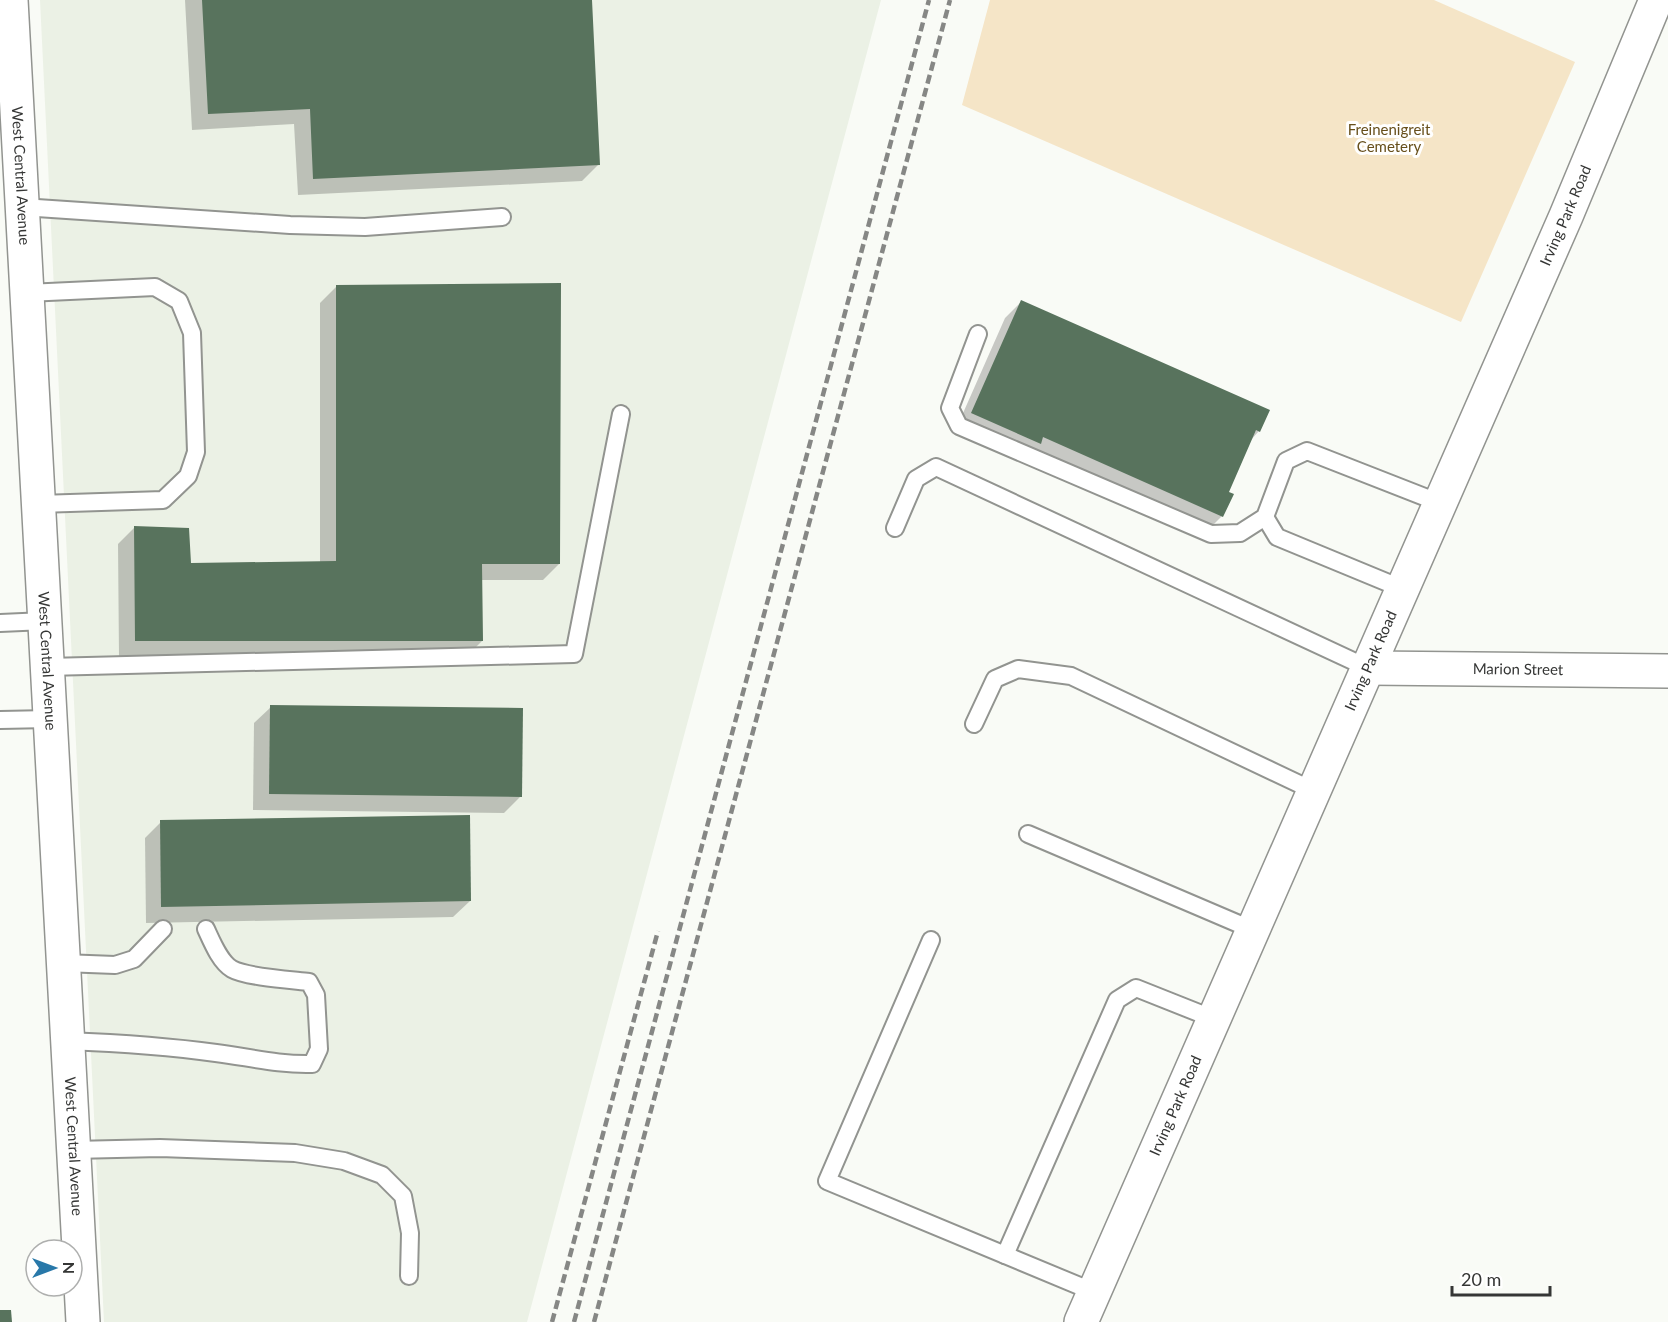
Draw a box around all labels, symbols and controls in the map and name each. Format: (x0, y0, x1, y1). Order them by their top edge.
street label: West Central Avenue (9, 106, 34, 246)
park label: Freinenigreit Cemetery (1348, 120, 1431, 155)
street label: Irving Park Road (1535, 162, 1594, 268)
street label: West Central Avenue (35, 591, 61, 731)
street label: Irving Park Road (1340, 608, 1400, 713)
street label: Marion Street (1473, 659, 1564, 678)
street label: Irving Park Road (1145, 1053, 1205, 1158)
street label: West Central Avenue (62, 1076, 87, 1216)
north arrow (24, 1238, 84, 1298)
scale bar (1452, 1259, 1550, 1297)
text: N (60, 1262, 79, 1274)
text: 20 m (1461, 1268, 1501, 1290)

